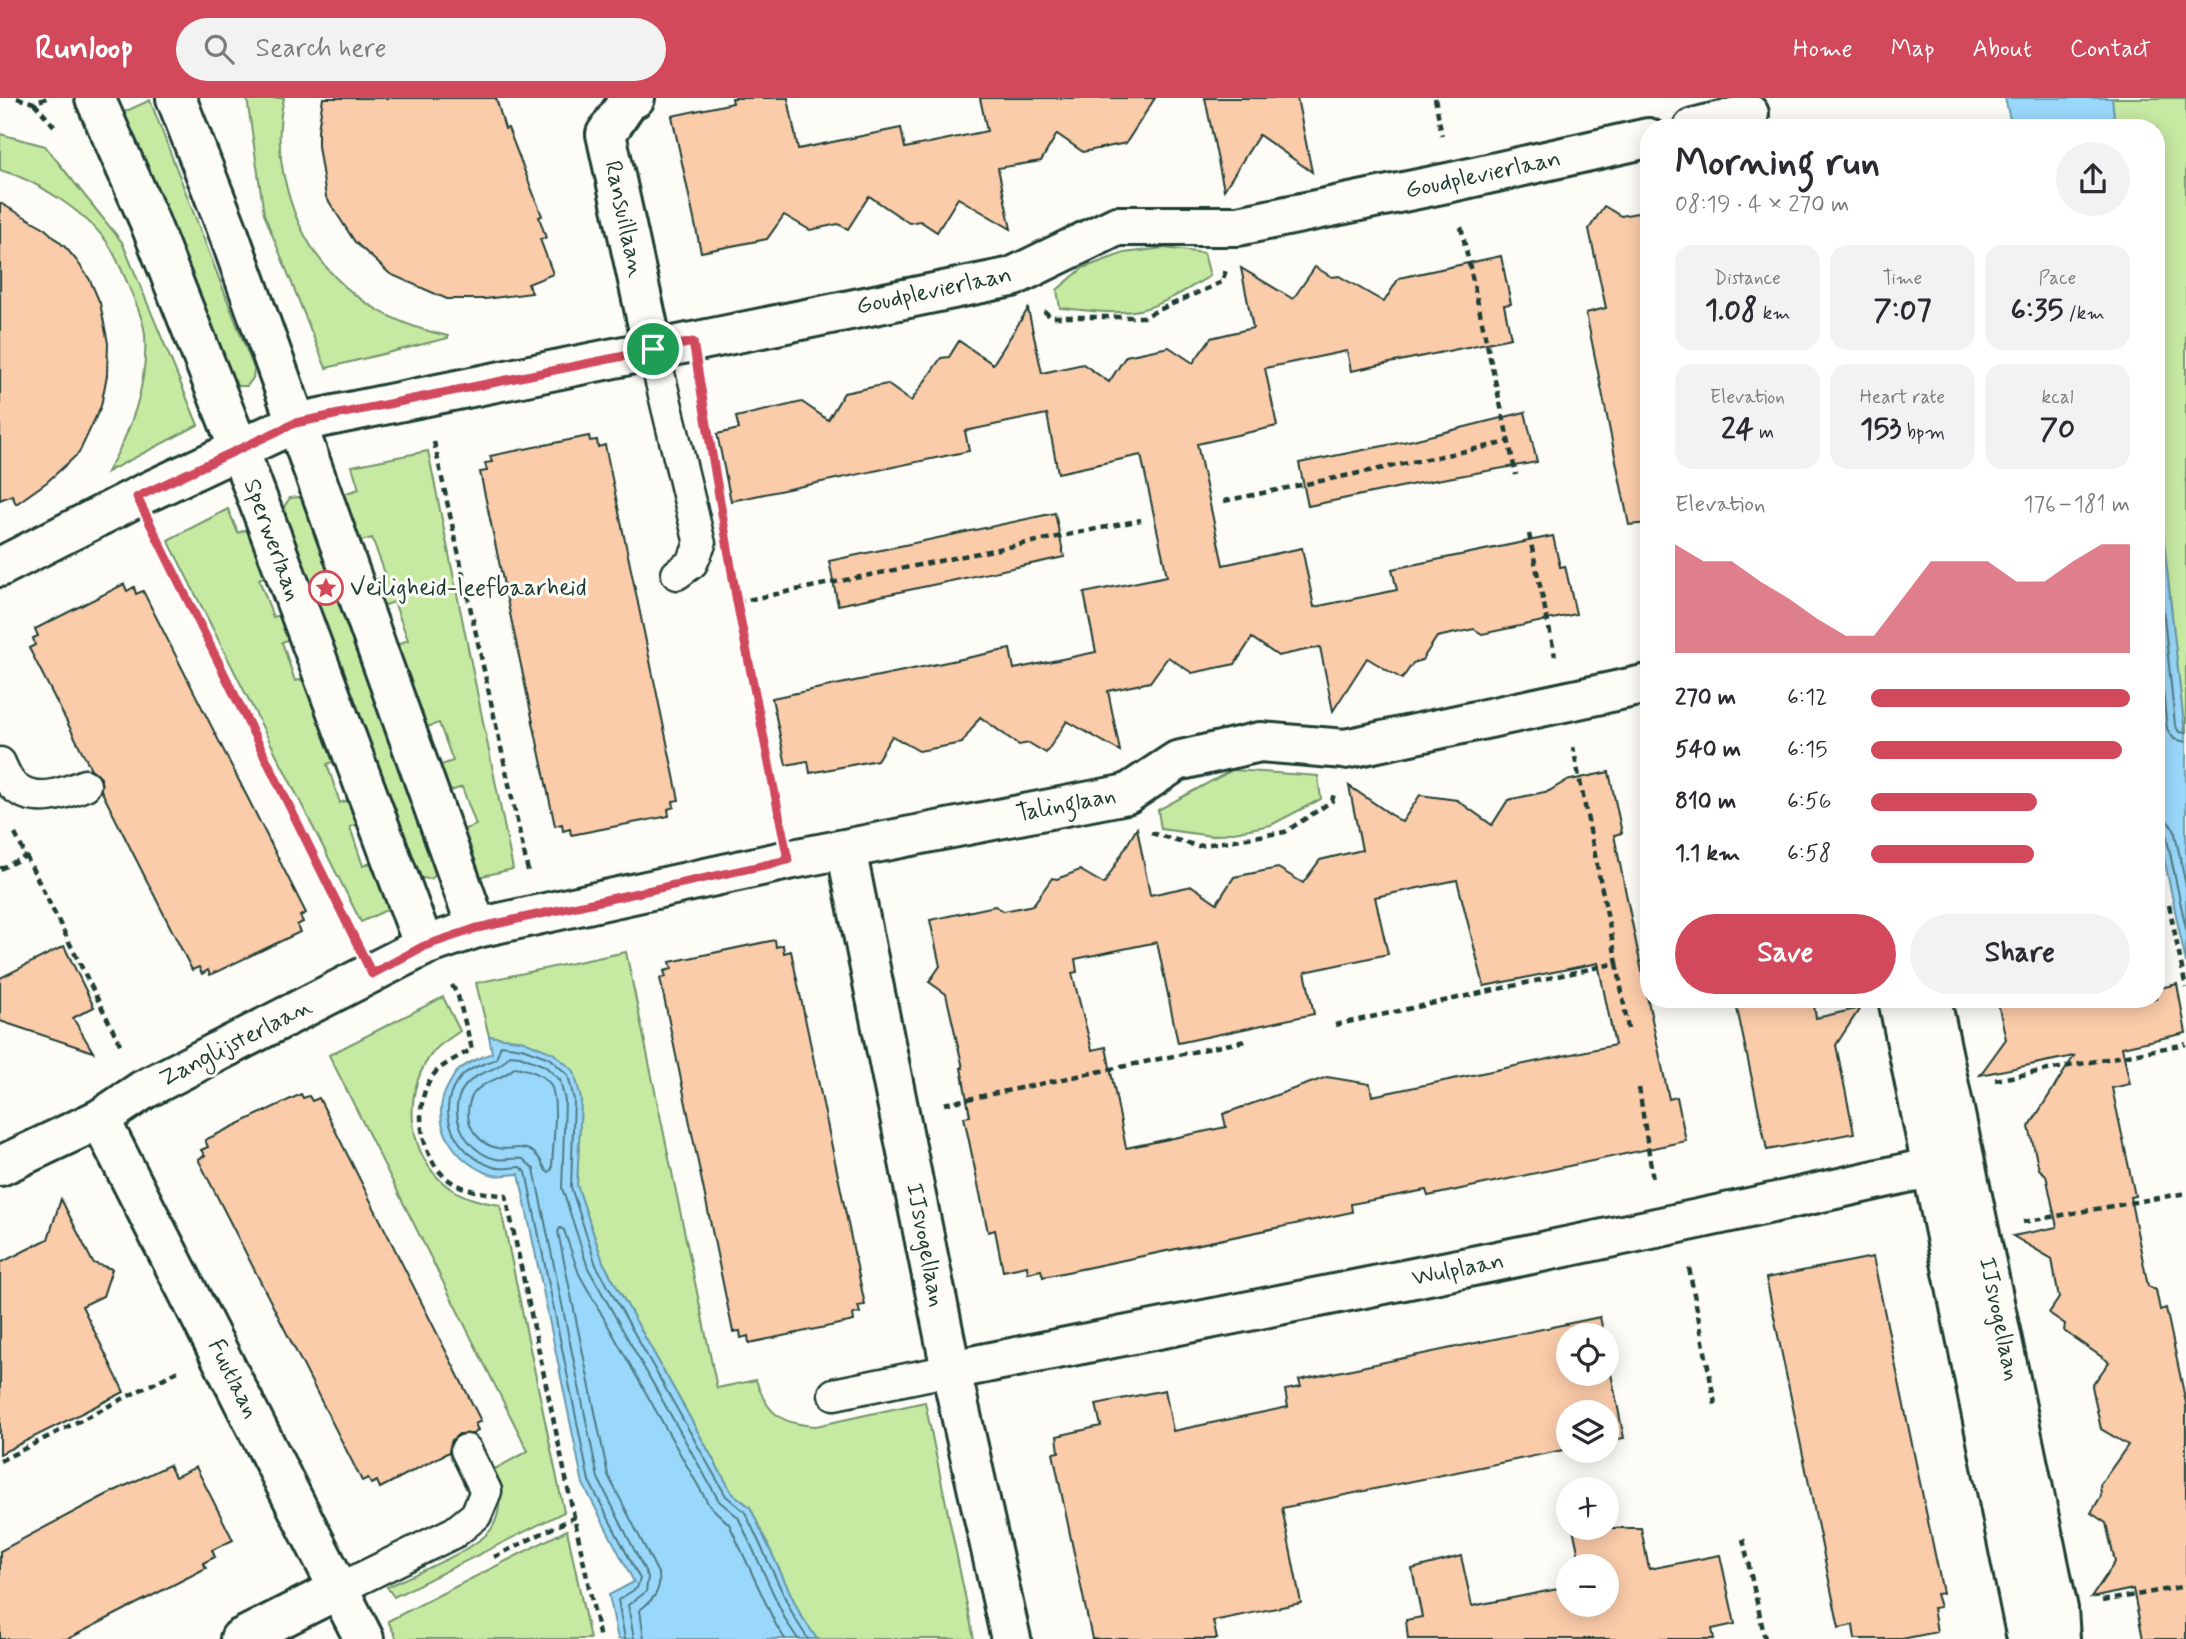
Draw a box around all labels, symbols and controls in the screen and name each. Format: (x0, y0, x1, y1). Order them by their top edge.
search box (176, 18, 666, 81)
text: Runloop (35, 27, 134, 71)
icon: search (200, 30, 238, 68)
text: Search here (256, 32, 386, 66)
text: Home (1793, 34, 1853, 65)
text: Map (1891, 34, 1935, 65)
text: About (1973, 34, 2032, 65)
text: Contact (2070, 34, 2151, 65)
text: Morning run (1675, 139, 1880, 188)
button: share (2056, 142, 2130, 216)
street label: Goudplevierlaan (1402, 143, 1564, 207)
street label: Ransuillaan (597, 158, 652, 280)
text: 08:19 · 4 × 270 m (1675, 190, 1849, 220)
street label: Goudplevierlaan (853, 259, 1015, 323)
text: Distance (1714, 266, 1781, 291)
text: Time (1883, 266, 1922, 291)
text: Pace (2039, 266, 2076, 291)
text: 1.08 (1705, 291, 1758, 330)
text: 7:07 (1873, 291, 1932, 330)
text: 6:35 (2010, 291, 2063, 330)
text: km (1758, 301, 1790, 326)
text: /km (2063, 301, 2105, 326)
pin (623, 319, 683, 379)
icon: arrive (634, 330, 672, 368)
text: Elevation (1710, 385, 1785, 410)
text: Heart rate (1860, 385, 1945, 410)
text: kcal (2042, 385, 2073, 410)
text: 24 (1721, 410, 1754, 449)
text: 153 (1860, 410, 1902, 449)
text: 70 (2040, 410, 2075, 449)
text: m (1754, 420, 1774, 445)
text: bpm (1902, 420, 1945, 445)
street label: Sperwerlaan (236, 475, 308, 605)
text: Elevation (1675, 490, 1766, 520)
text: 176–181 m (2023, 490, 2130, 520)
place icon: Veiligheid-leefbaarheid (307, 569, 345, 607)
place label: Veiligheid-leefbaarheid (350, 573, 587, 604)
text: 270 m (1675, 683, 1736, 713)
text: 6:12 (1787, 683, 1827, 713)
text: 540 m (1675, 735, 1741, 765)
text: 6:15 (1787, 735, 1827, 765)
street label: Talinglaan (1013, 780, 1119, 833)
text: 810 m (1675, 787, 1736, 817)
text: 6:56 (1787, 787, 1831, 817)
text: 1.1 km (1675, 839, 1740, 869)
text: 6:58 (1787, 839, 1831, 869)
button: Save (1675, 914, 1896, 994)
button: Share (1910, 914, 2130, 994)
street label: Zanglijsterlaan (155, 991, 318, 1096)
street label: IJsvogellaan (898, 1180, 952, 1310)
street label: Wulplaan (1409, 1246, 1507, 1294)
street label: IJsvogellaan (1971, 1254, 2027, 1384)
map controls (1556, 1323, 1619, 1617)
button: locate (1556, 1323, 1619, 1386)
street label: Fuutlaan (200, 1334, 266, 1424)
button: layers (1556, 1400, 1619, 1463)
button: + (1556, 1477, 1619, 1540)
button: − (1556, 1554, 1619, 1617)

